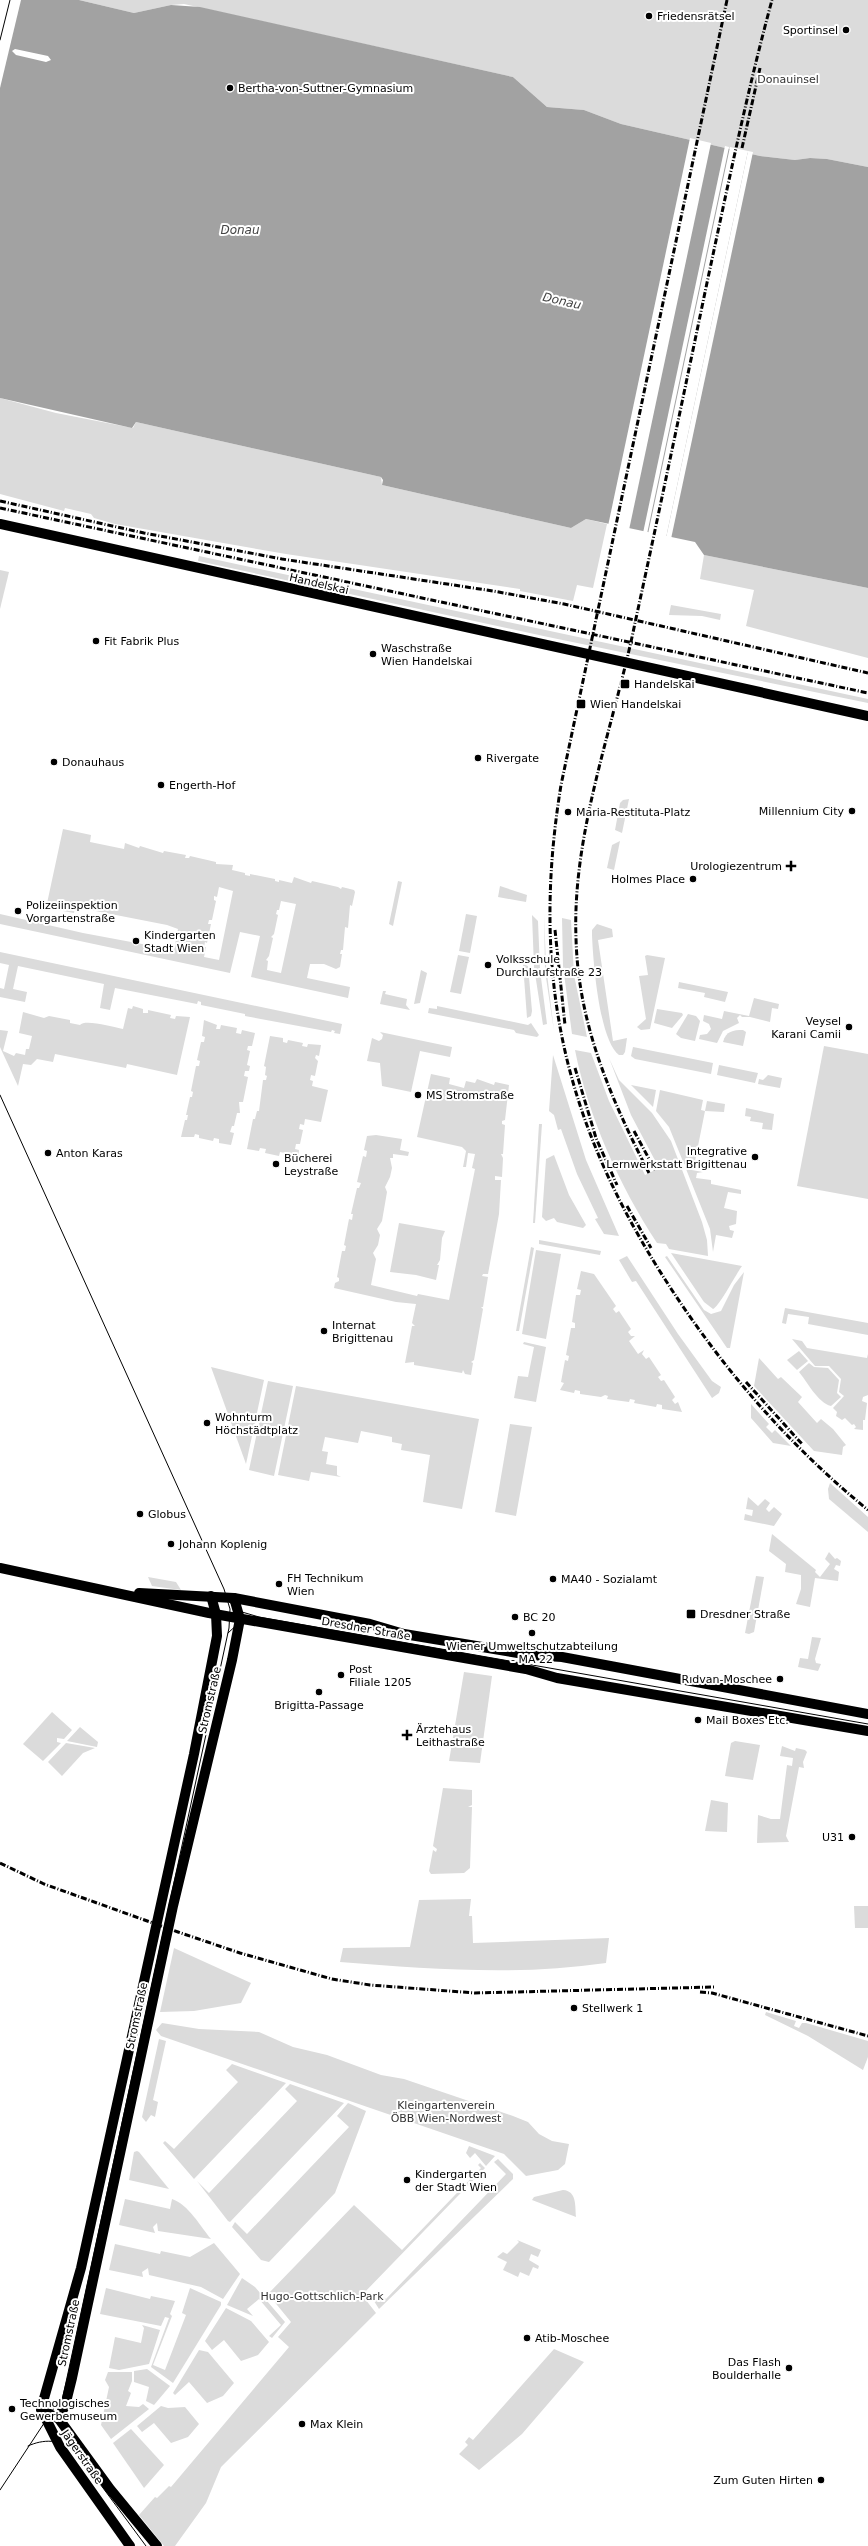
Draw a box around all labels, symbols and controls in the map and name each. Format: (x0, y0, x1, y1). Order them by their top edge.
place label: Friedensrätsel (657, 10, 734, 23)
marker: Friedensrätsel (644, 11, 654, 21)
place label: Sportinsel (783, 24, 838, 37)
marker: Sportinsel (841, 25, 851, 35)
park label: Donauinsel (757, 73, 819, 86)
place label: Bertha-von-Suttner-Gymnasium (238, 82, 413, 95)
marker: Bertha-von-Suttner-Gymnasium (225, 83, 235, 93)
water label: Donau (220, 223, 260, 237)
water label: Donau (541, 290, 583, 312)
street label: Handelskai (288, 571, 350, 597)
place label: Fit Fabrik Plus (104, 635, 180, 648)
marker: Fit Fabrik Plus (91, 636, 101, 646)
place label: Waschstraße Wien Handelskai (381, 642, 472, 668)
marker: Waschstraße Wien Handelskai (368, 649, 378, 659)
marker: Handelskai (619, 678, 631, 690)
place label: Handelskai (634, 678, 695, 691)
marker: Wien Handelskai (575, 698, 587, 710)
place label: Wien Handelskai (590, 698, 681, 711)
place label: Rivergate (486, 752, 539, 765)
marker: Rivergate (473, 753, 483, 763)
place label: Donauhaus (62, 756, 125, 769)
marker: Donauhaus (49, 757, 59, 767)
place label: Engerth-Hof (169, 779, 236, 792)
marker: Engerth-Hof (156, 780, 166, 790)
place label: Millennium City (759, 805, 844, 818)
place label: Maria-Restituta-Platz (576, 806, 691, 819)
marker: Millennium City (847, 806, 857, 816)
marker: Maria-Restituta-Platz (563, 807, 573, 817)
place label: Urologiezentrum (690, 860, 782, 873)
marker: Urologiezentrum (785, 860, 797, 872)
place label: Holmes Place (611, 873, 685, 886)
marker: Holmes Place (688, 874, 698, 884)
place label: Polizeiinspektion Vorgartenstraße (26, 899, 118, 925)
marker: Polizeiinspektion Vorgartenstraße (13, 906, 23, 916)
place label: Kindergarten Stadt Wien (144, 929, 216, 955)
marker: Kindergarten Stadt Wien (131, 936, 141, 946)
place label: Volksschule Durchlaufstraße 23 (496, 953, 602, 979)
marker: Volksschule Durchlaufstraße 23 (483, 960, 493, 970)
place label: Veysel Karani Camii (771, 1015, 841, 1041)
marker: Veysel Karani Camii (844, 1022, 854, 1032)
place label: MS Stromstraße (426, 1089, 514, 1102)
marker: MS Stromstraße (413, 1090, 423, 1100)
place label: Integrative Lernwerkstatt Brigittenau (606, 1145, 747, 1171)
place label: Anton Karas (56, 1147, 123, 1160)
marker: Anton Karas (43, 1148, 53, 1158)
place label: Bücherei Leystraße (284, 1152, 338, 1178)
marker: Integrative Lernwerkstatt Brigittenau (750, 1152, 760, 1162)
marker: Bücherei Leystraße (271, 1159, 281, 1169)
place label: Internat Brigittenau (332, 1319, 393, 1345)
marker: Internat Brigittenau (319, 1326, 329, 1336)
place label: Wohnturm Höchstädtplatz (215, 1411, 298, 1437)
marker: Wohnturm Höchstädtplatz (202, 1418, 212, 1428)
place label: Globus (148, 1508, 186, 1521)
marker: Globus (135, 1509, 145, 1519)
place label: Johann Koplenig (178, 1538, 267, 1551)
marker: Johann Koplenig (166, 1539, 176, 1549)
place label: FH Technikum Wien (287, 1572, 363, 1598)
place label: MA40 - Sozialamt (561, 1573, 658, 1586)
marker: MA40 - Sozialamt (548, 1574, 558, 1584)
marker: FH Technikum Wien (274, 1579, 284, 1589)
marker: Dresdner Straße (685, 1608, 697, 1620)
place label: Dresdner Straße (700, 1608, 790, 1621)
place label: BC 20 (523, 1611, 556, 1624)
marker: BC 20 (510, 1612, 520, 1622)
street label: Dresdner Straße (320, 1615, 412, 1643)
marker: Wiener Umweltschutzabteilung - MA 22 (527, 1628, 537, 1638)
place label: Wiener Umweltschutzabteilung - MA 22 (446, 1640, 618, 1666)
place label: Post Filiale 1205 (349, 1663, 412, 1689)
street label: Stromstraße (196, 1665, 224, 1735)
marker: Post Filiale 1205 (336, 1670, 346, 1680)
place label: Rıdvan-Moschee (682, 1673, 772, 1686)
marker: Rıdvan-Moschee (775, 1674, 785, 1684)
marker: Brigitta-Passage (314, 1687, 324, 1697)
place label: Brigitta-Passage (274, 1699, 364, 1712)
place label: Mail Boxes Etc. (706, 1714, 789, 1727)
marker: Mail Boxes Etc. (693, 1715, 703, 1725)
place label: Ärztehaus Leithastraße (416, 1723, 485, 1749)
marker: Ärztehaus Leithastraße (401, 1729, 413, 1741)
place label: U31 (822, 1831, 844, 1844)
marker: U31 (847, 1832, 857, 1842)
street label: Stromstraße (124, 1981, 150, 2051)
place label: Stellwerk 1 (582, 2002, 643, 2015)
marker: Stellwerk 1 (569, 2003, 579, 2013)
park label: Kleingartenverein ÖBB Wien-Nordwest (391, 2099, 502, 2125)
place label: Kindergarten der Stadt Wien (415, 2168, 497, 2194)
marker: Kindergarten der Stadt Wien (402, 2175, 412, 2185)
park label: Hugo-Gottschlich-Park (260, 2290, 384, 2303)
street label: Stromstraße (56, 2298, 82, 2368)
place label: Atib-Moschee (535, 2332, 609, 2345)
marker: Atib-Moschee (522, 2333, 532, 2343)
place label: Das Flash Boulderhalle (712, 2356, 781, 2382)
marker: Das Flash Boulderhalle (784, 2363, 794, 2373)
place label: Technologisches Gewerbemuseum (19, 2397, 117, 2423)
marker: Technologisches Gewerbemuseum (7, 2404, 17, 2414)
place label: Max Klein (310, 2418, 363, 2431)
marker: Max Klein (297, 2419, 307, 2429)
street label: Jägerstraße (58, 2427, 106, 2487)
place label: Zum Guten Hirten (713, 2474, 813, 2487)
marker: Zum Guten Hirten (816, 2475, 826, 2485)

